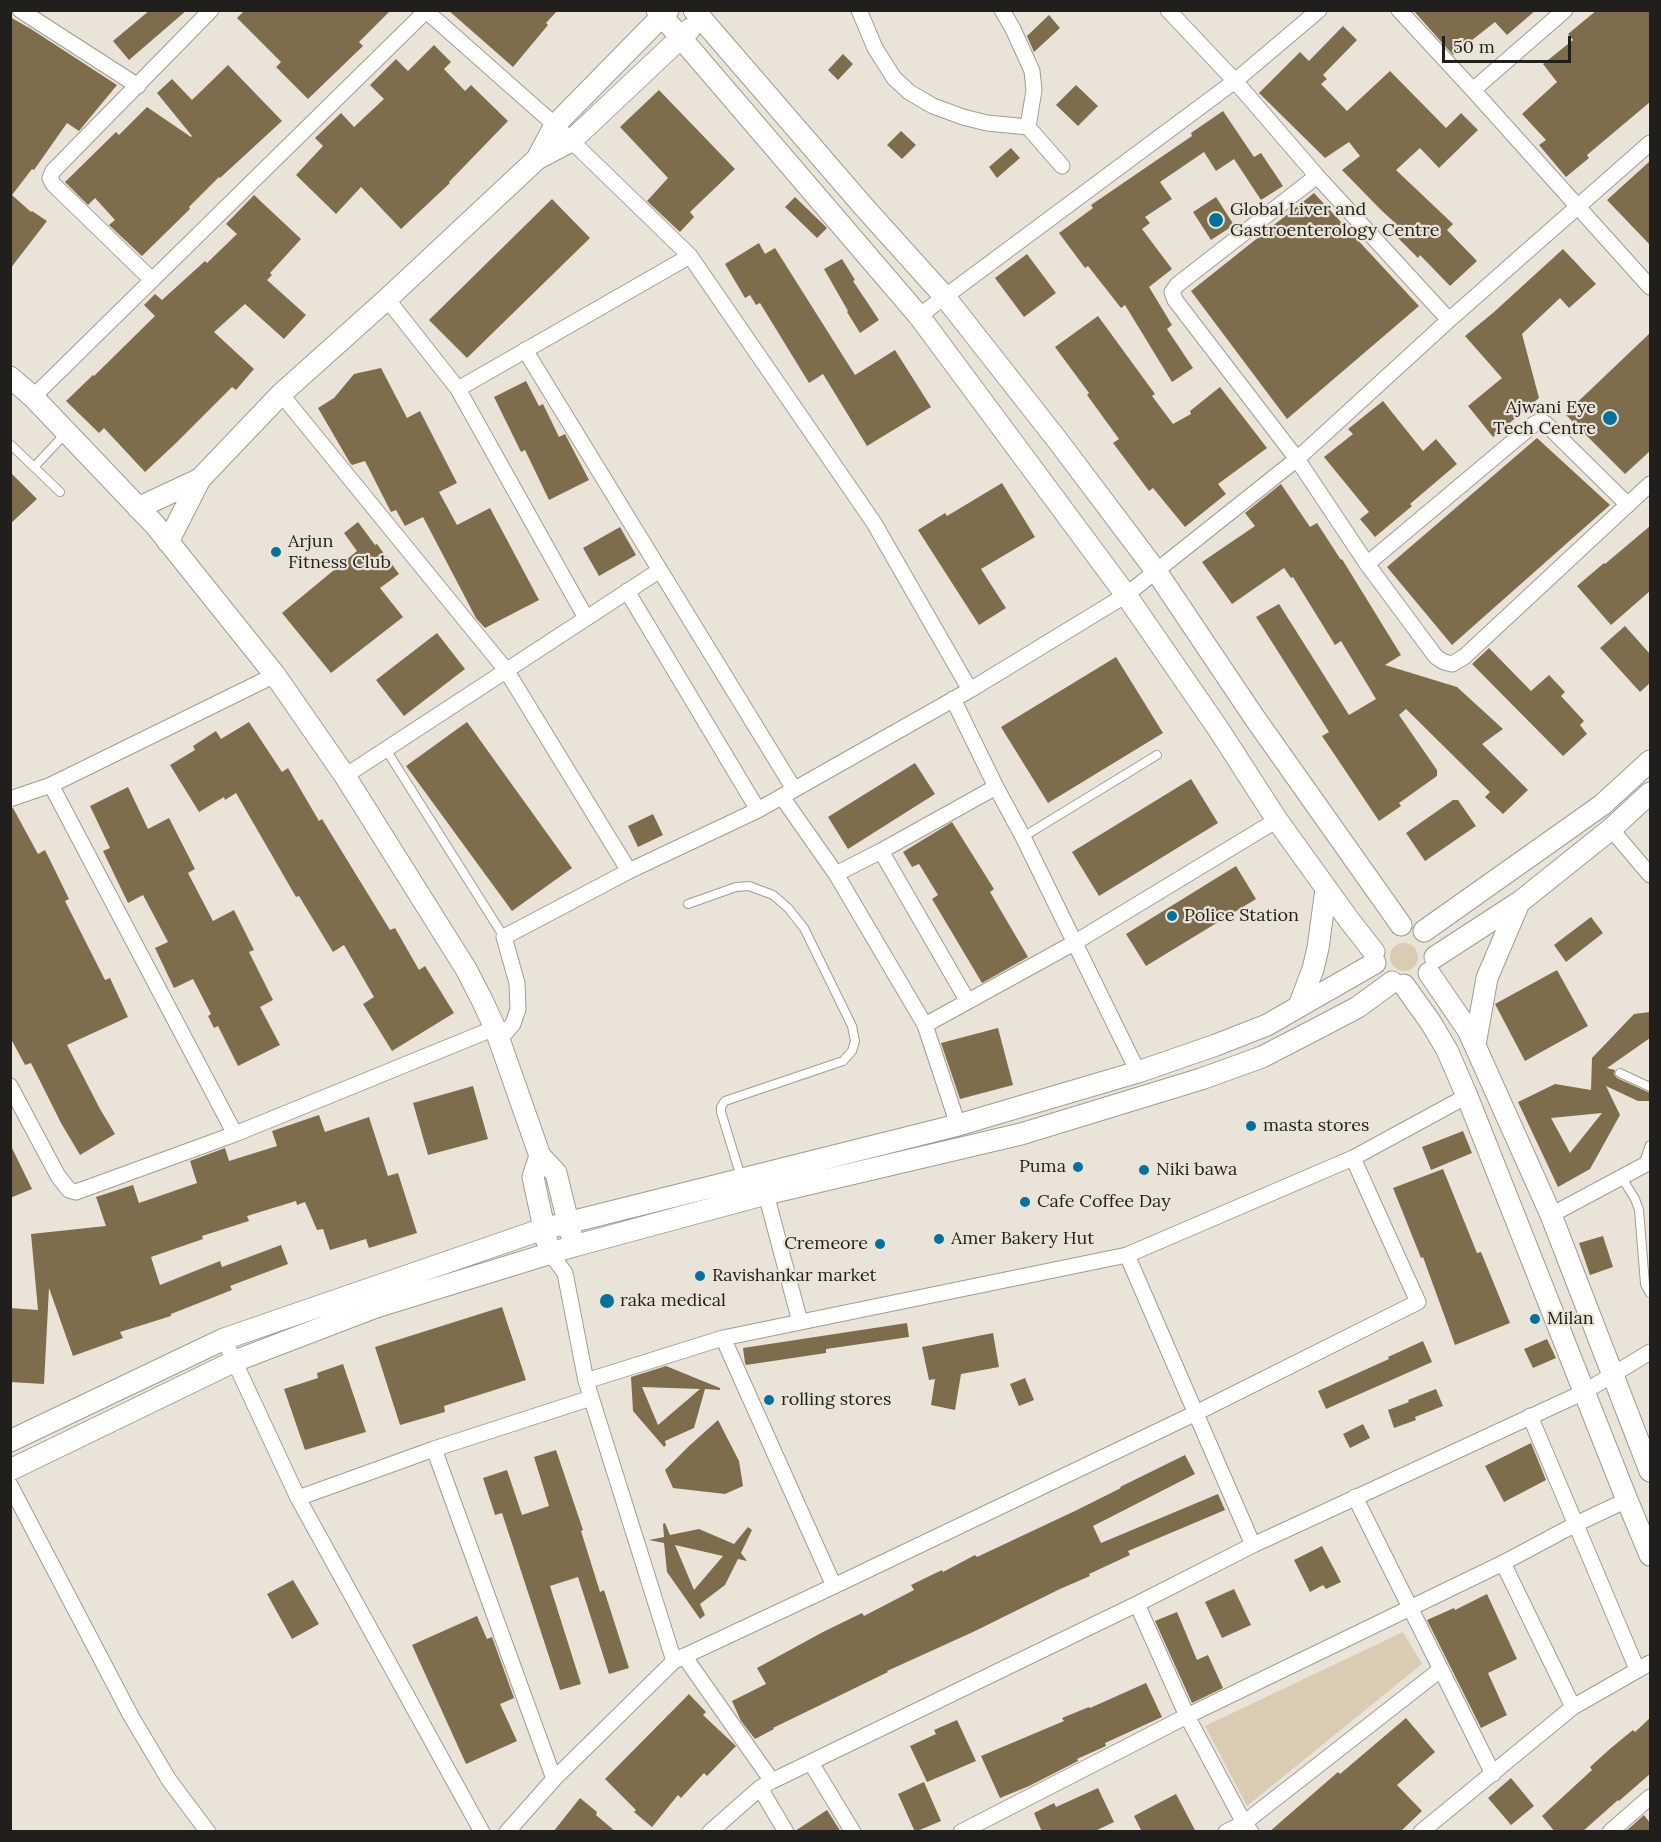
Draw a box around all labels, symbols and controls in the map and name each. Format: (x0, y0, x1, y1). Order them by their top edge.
scale bar (1445, 24, 1574, 62)
text: 50 m (1453, 35, 1495, 58)
place label: Global Liver and Gastroenterology Centre (1230, 199, 1439, 242)
marker: Global Liver and Gastroenterology Centre (1207, 211, 1225, 229)
place label: Ajwani Eye Tech Centre (1493, 397, 1596, 440)
marker: Ajwani Eye Tech Centre (1601, 409, 1619, 427)
place label: Arjun Fitness Club (288, 531, 391, 574)
marker: Arjun Fitness Club (269, 545, 283, 559)
place label: Police Station (1184, 905, 1299, 927)
marker: Police Station (1165, 909, 1179, 923)
place label: masta stores (1263, 1115, 1369, 1137)
marker: masta stores (1244, 1119, 1258, 1133)
place label: Puma (1019, 1156, 1066, 1178)
place label: Niki bawa (1156, 1159, 1237, 1181)
marker: Puma (1071, 1160, 1085, 1174)
marker: Niki bawa (1137, 1163, 1151, 1177)
place label: Cafe Coffee Day (1037, 1191, 1171, 1213)
marker: Cafe Coffee Day (1018, 1195, 1032, 1209)
place label: Amer Bakery Hut (951, 1228, 1094, 1250)
marker: Amer Bakery Hut (932, 1232, 946, 1246)
place label: Cremeore (784, 1233, 868, 1255)
marker: Cremeore (873, 1237, 887, 1251)
place label: Ravishankar market (712, 1265, 877, 1287)
marker: Ravishankar market (693, 1269, 707, 1283)
place label: raka medical (620, 1290, 726, 1312)
marker: raka medical (598, 1292, 616, 1310)
place label: Milan (1547, 1308, 1594, 1330)
marker: Milan (1528, 1312, 1542, 1326)
place label: rolling stores (781, 1389, 891, 1411)
marker: rolling stores (762, 1393, 776, 1407)

